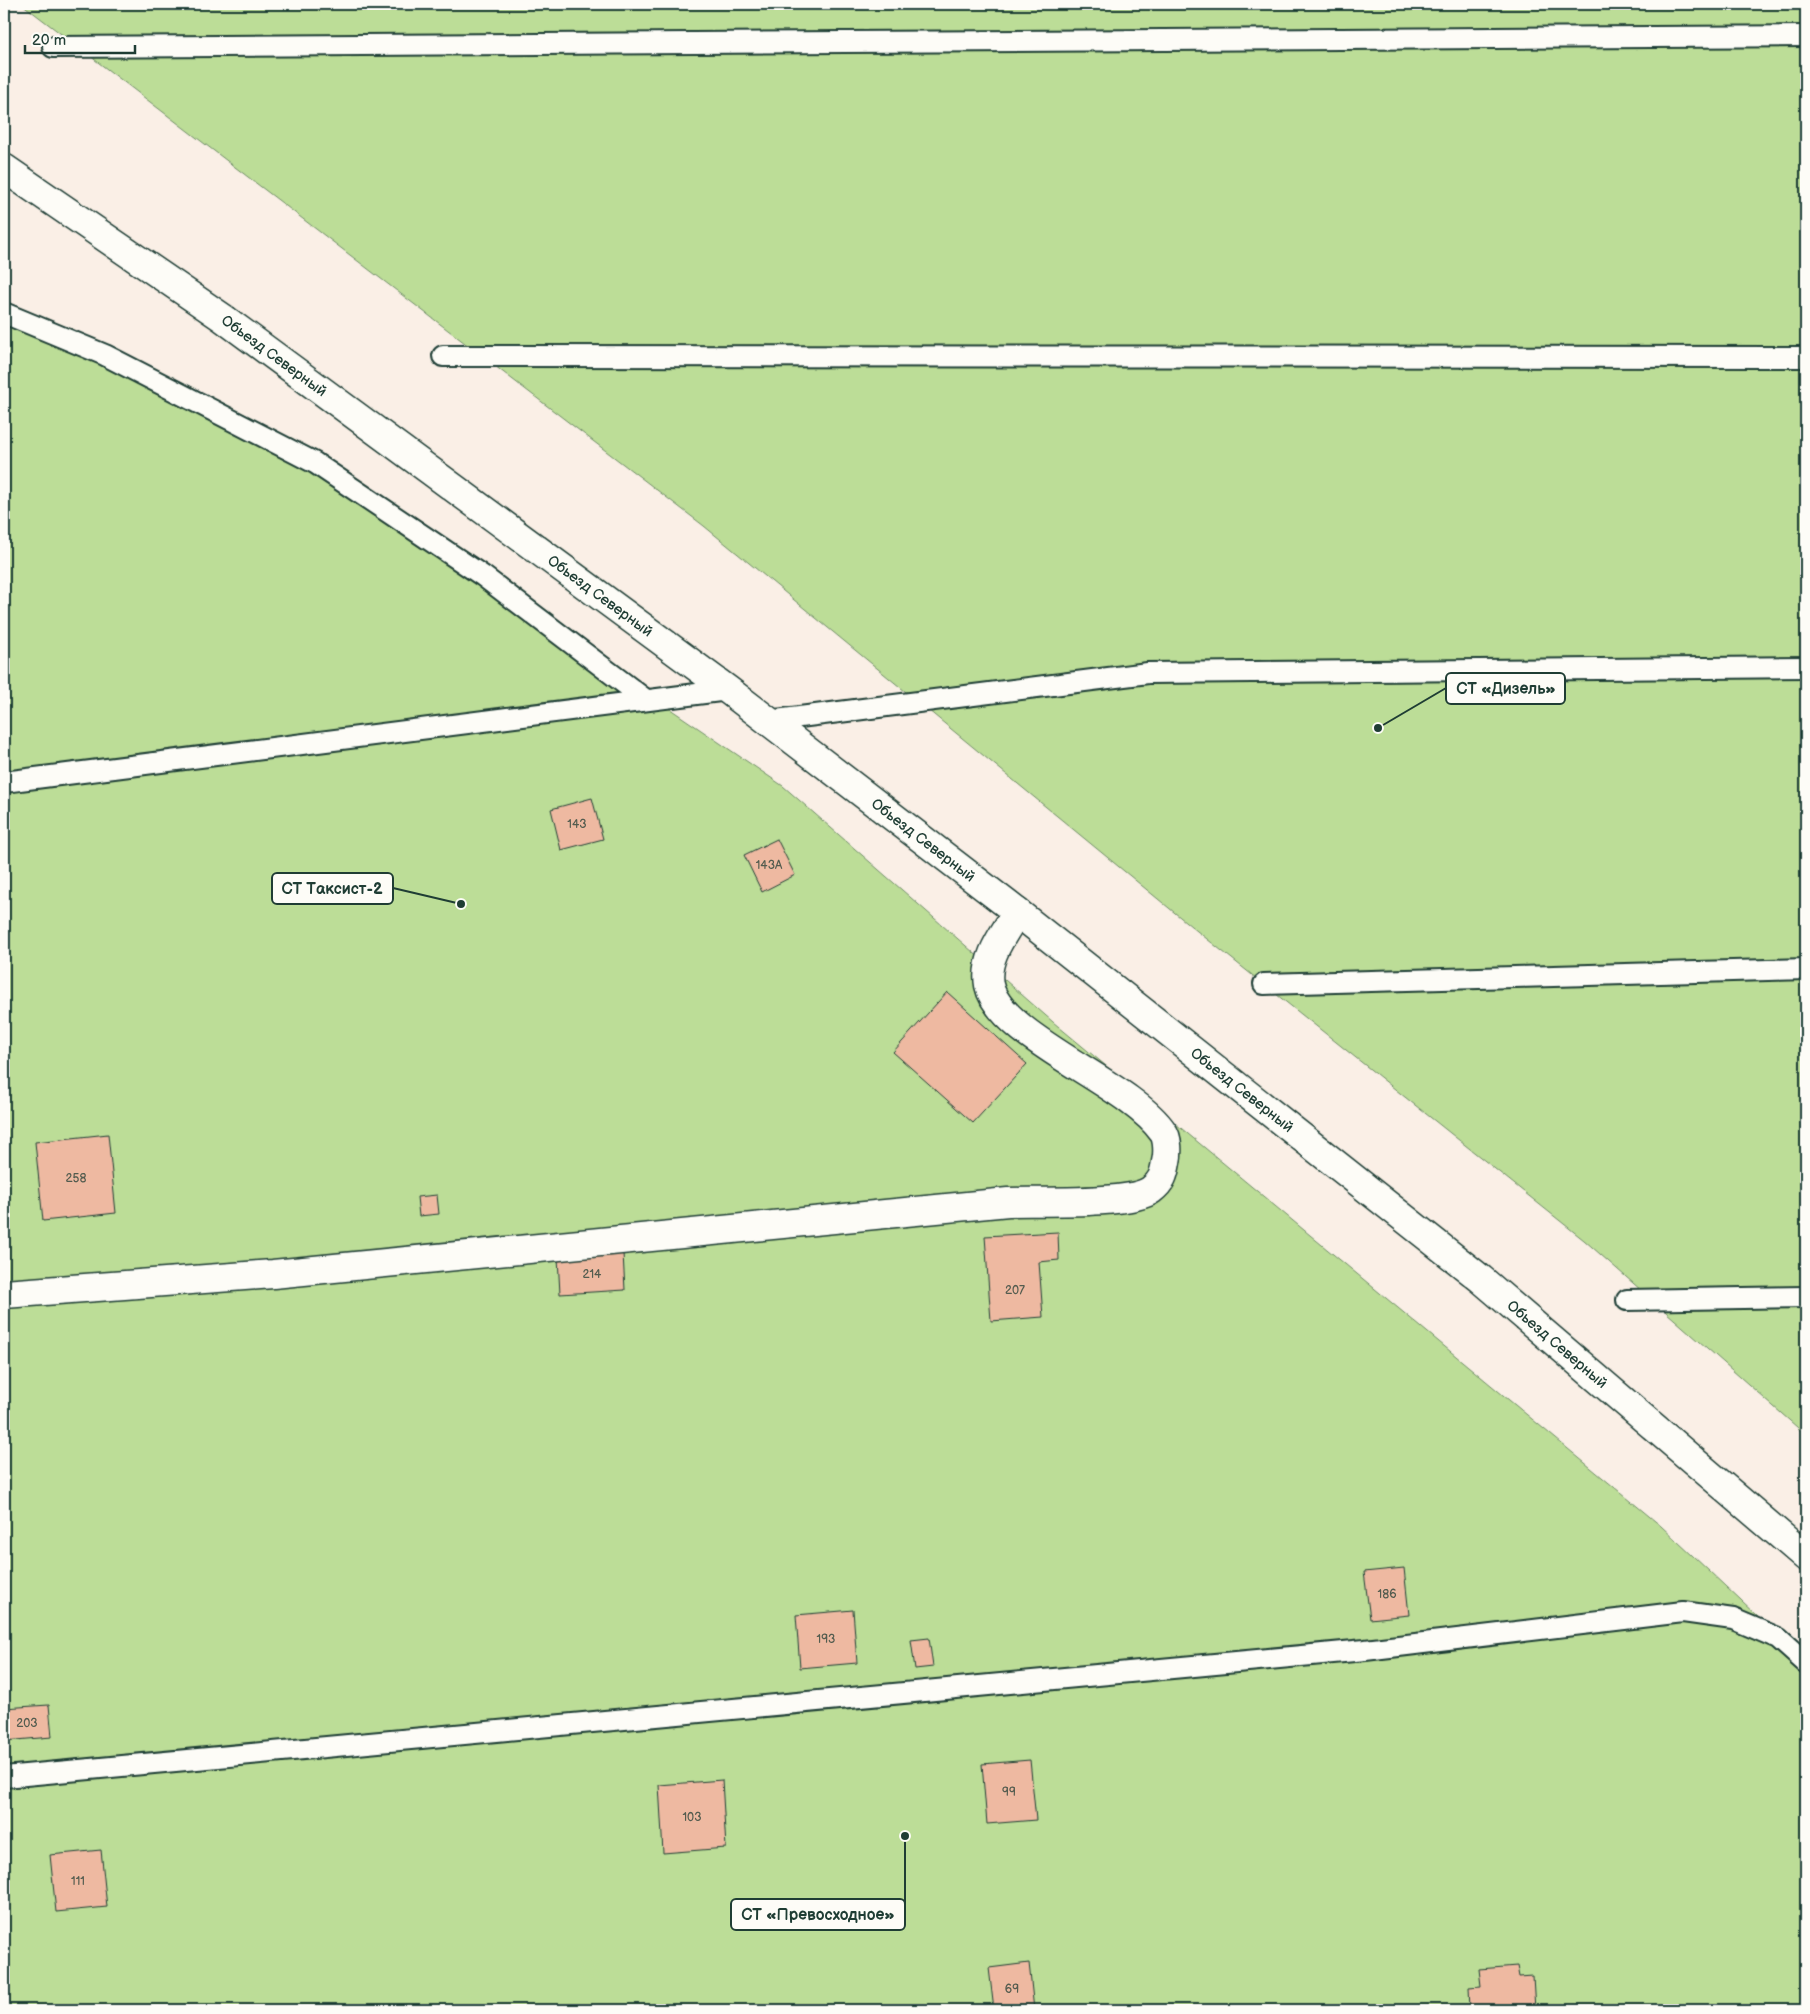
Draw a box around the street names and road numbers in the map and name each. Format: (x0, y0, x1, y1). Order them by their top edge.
street label: Обьезд Северный (217, 311, 330, 401)
street label: Обьезд Северный (543, 551, 656, 641)
street label: Обьезд Северный (867, 794, 979, 886)
street label: Обьезд Северный (1186, 1044, 1297, 1137)
street label: Обьезд Северный (1503, 1296, 1611, 1393)

